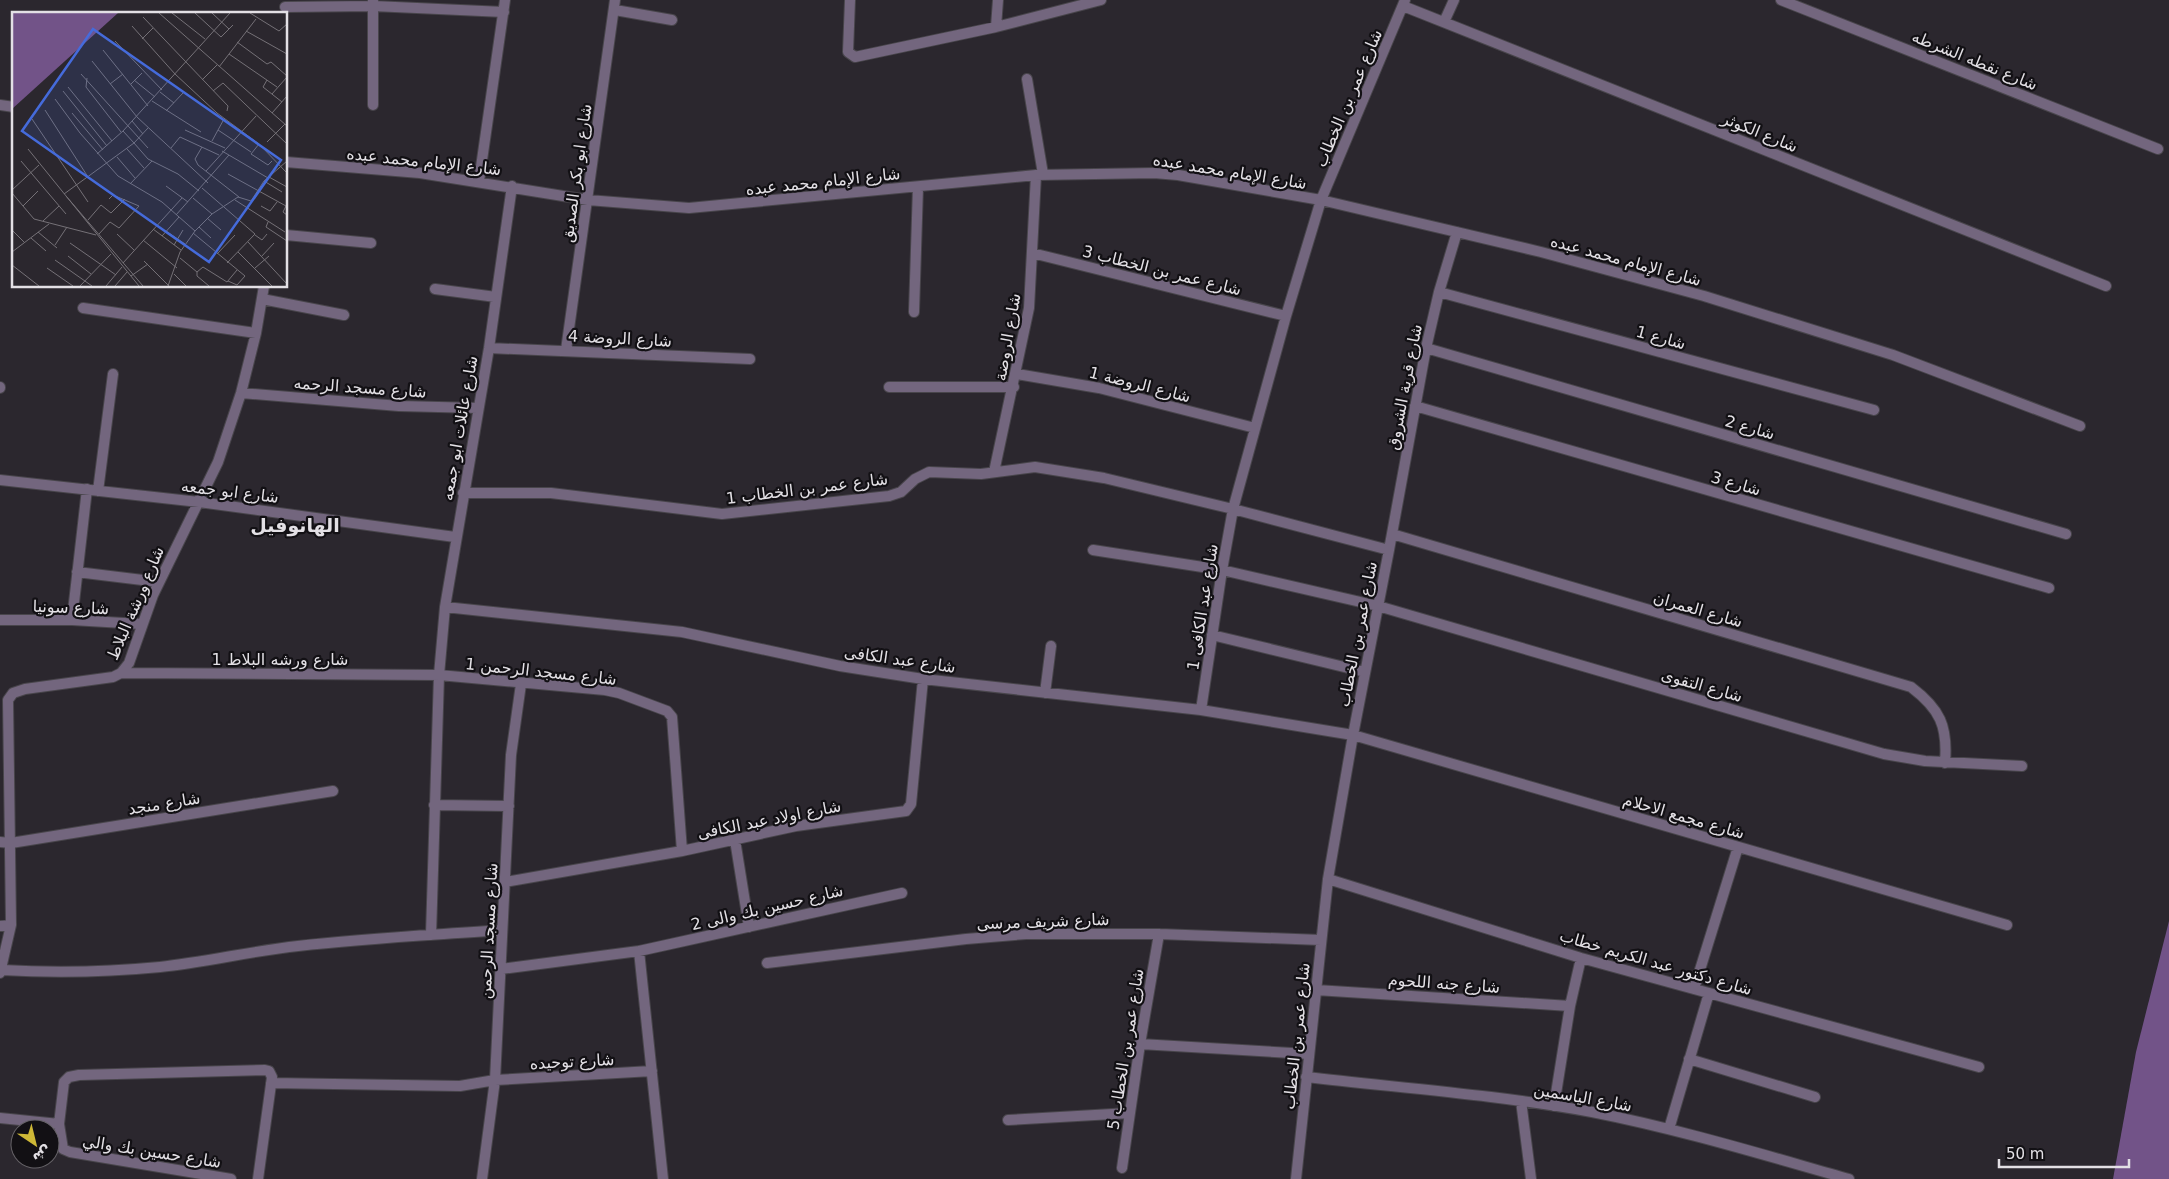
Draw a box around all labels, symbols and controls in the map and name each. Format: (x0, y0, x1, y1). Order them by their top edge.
inset map (12, 12, 288, 288)
street label: شارع عمر بن الخطاب (1311, 26, 1387, 170)
street label: شارع نقطه الشرطه (1909, 27, 2040, 95)
street label: شارع ابو بكر الصديق (557, 103, 597, 244)
street label: شارع الكوثر (1718, 108, 1801, 157)
street label: شارع الإمام محمد عبده (346, 144, 502, 180)
street label: شارع الإمام محمد عبده (1152, 150, 1308, 194)
street label: شارع الإمام محمد عبده (745, 164, 901, 200)
street label: شارع الإمام محمد عبده (1548, 231, 1703, 291)
street label: شارع عمر بن الخطاب 3 (1080, 242, 1243, 300)
street label: شارع الروضة (990, 292, 1026, 383)
street label: شارع 1 (1634, 322, 1688, 354)
street label: شارع قرية الشروق (1383, 323, 1427, 452)
street label: شارع الروضة 4 (568, 326, 672, 352)
street label: شارع عائلات ابو جمعه (437, 354, 483, 502)
street label: شارع الروضة 1 (1087, 363, 1193, 407)
street label: شارع مسجد الرحمه (293, 373, 427, 403)
street label: شارع 2 (1723, 411, 1777, 445)
street label: شارع 3 (1709, 467, 1763, 501)
street label: شارع عمر بن الخطاب 1 (725, 469, 889, 509)
street label: شارع ابو جمعه (180, 476, 280, 508)
district label: الهانوفيل (250, 514, 340, 537)
street label: شارع عبد الكافى 1 (1183, 542, 1223, 672)
street label: شارع ورشة البلاط (103, 543, 169, 663)
street label: شارع عمر بن الخطاب (1334, 560, 1382, 709)
street label: شارع العمران (1651, 588, 1745, 632)
street label: شارع سونيا (32, 597, 110, 619)
street label: شارع عبد الكافى (843, 642, 957, 678)
street label: شارع ورشه البلاط 1 (212, 650, 348, 670)
street label: شارع مسجد الرحمن 1 (464, 654, 618, 690)
street label: شارع التقوى (1659, 665, 1745, 707)
street label: شارع منجد (127, 788, 202, 820)
street label: شارع مجمع الاحلام (1621, 790, 1747, 844)
street label: شارع اولاد عبد الكافى (696, 796, 843, 844)
street label: شارع مسجد الرحمن (475, 862, 503, 1000)
street label: شارع حسين بك والى 2 (689, 881, 845, 935)
street label: شارع شريف مرسى (976, 910, 1110, 934)
street label: شارع دكتور عبد الكريم خطاب (1557, 926, 1754, 1000)
street label: شارع عمر بن الخطاب (1279, 962, 1315, 1111)
street label: شارع عمر بن الخطاب 5 (1103, 967, 1149, 1131)
street label: شارع جنه اللحوم (1387, 970, 1501, 998)
street label: شارع توحيده (529, 1050, 615, 1074)
street label: شارع الياسمين (1532, 1080, 1633, 1116)
north arrow (10, 1119, 60, 1169)
street label: شارع حسين بك والي (81, 1131, 223, 1173)
scale bar (1999, 1136, 2129, 1168)
text: ش (30, 1143, 55, 1167)
text: 50 m (2006, 1145, 2044, 1163)

